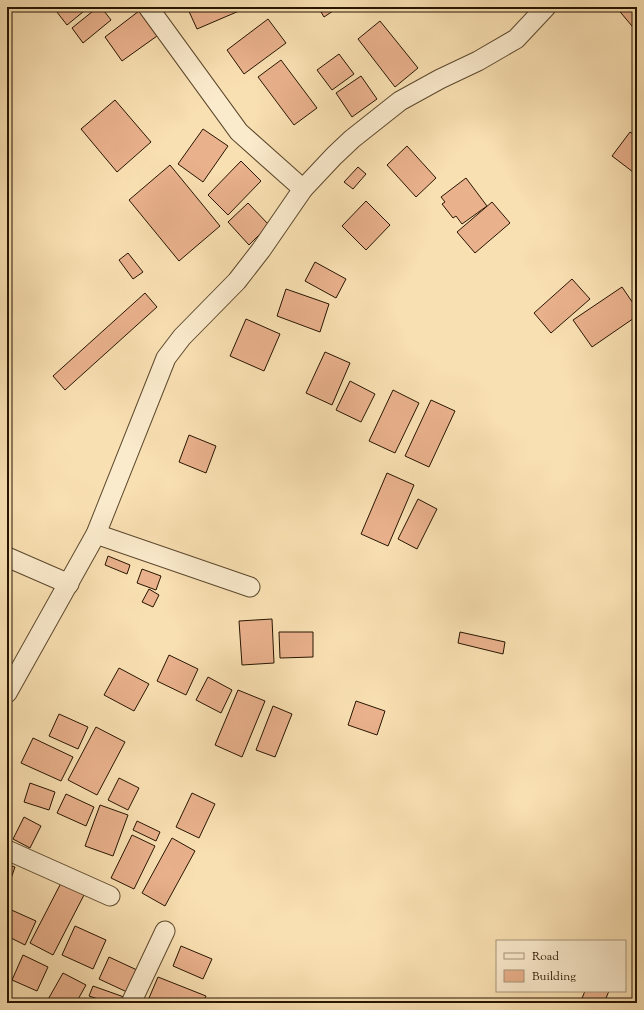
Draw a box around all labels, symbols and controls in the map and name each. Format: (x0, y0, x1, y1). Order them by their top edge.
legend (496, 940, 626, 992)
text: Road (532, 948, 559, 966)
text: Building (532, 968, 576, 986)

